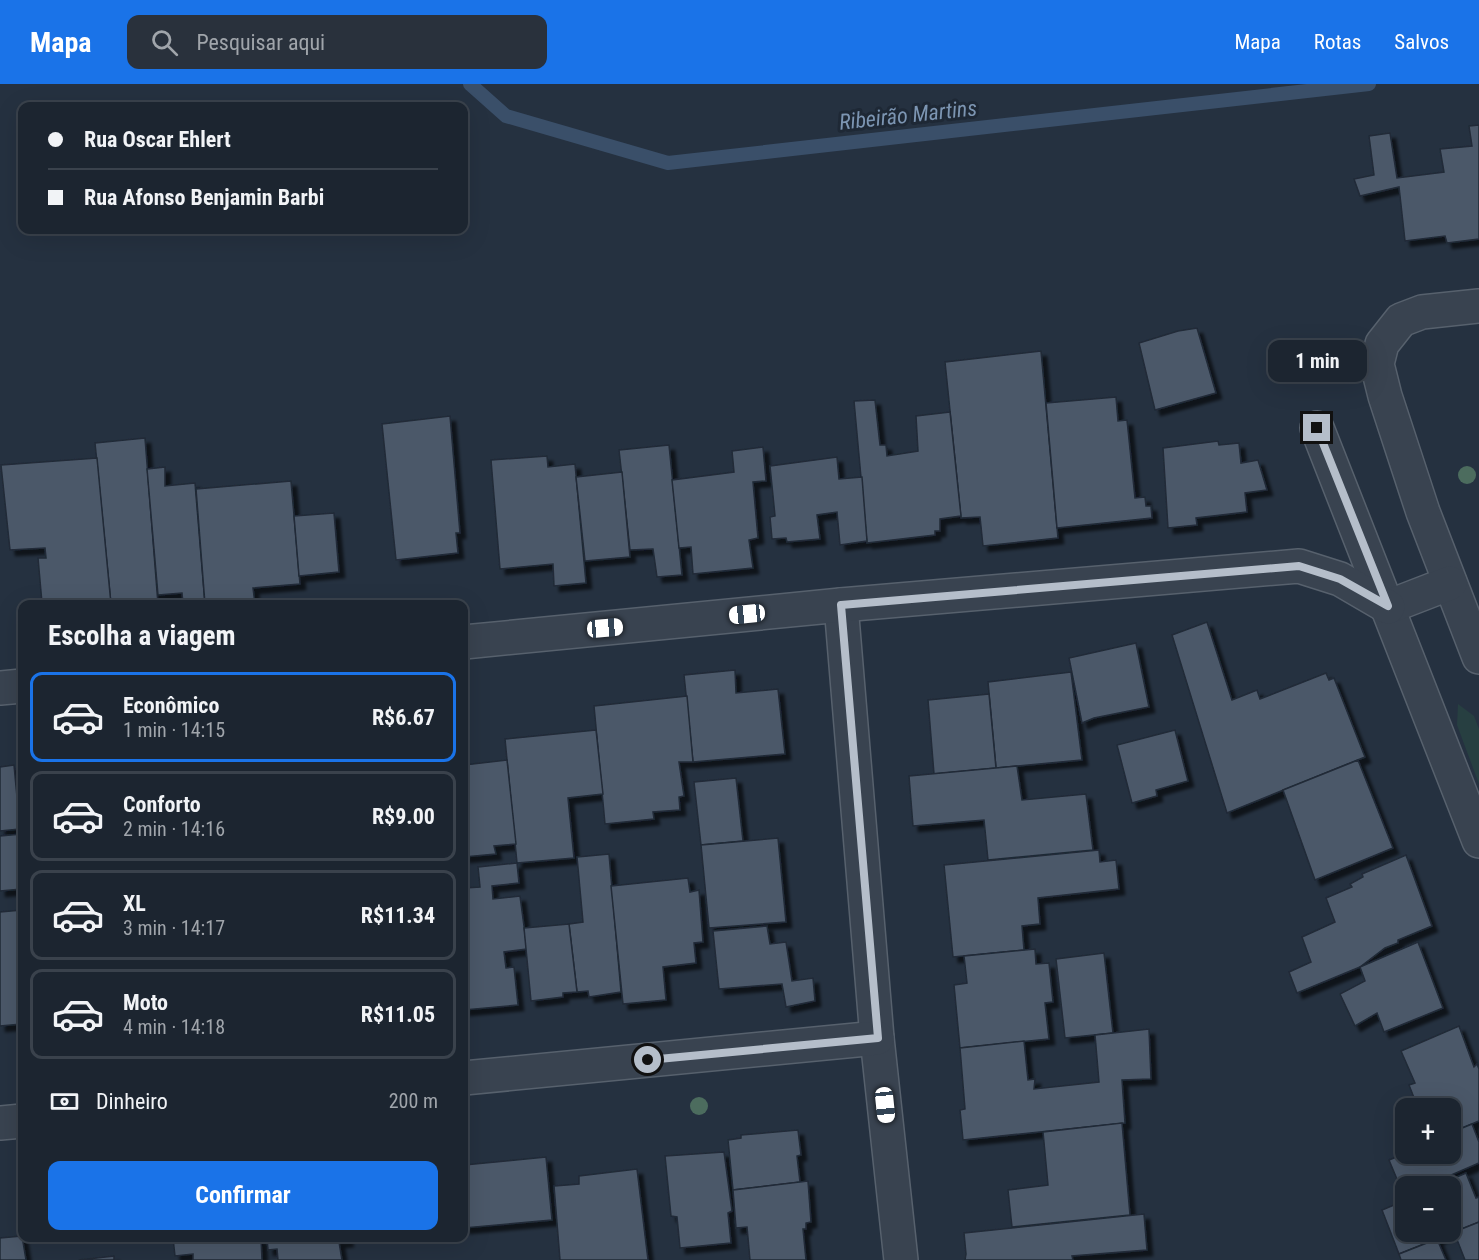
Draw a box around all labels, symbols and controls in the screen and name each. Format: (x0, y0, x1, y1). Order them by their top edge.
search box (127, 15, 547, 69)
text: Mapa (30, 26, 91, 59)
icon: search (148, 26, 181, 59)
text: Pesquisar aqui (196, 30, 325, 55)
text: Mapa (1234, 30, 1281, 54)
text: Rotas (1314, 30, 1361, 54)
text: Salvos (1394, 30, 1449, 54)
water label: Ribeirão Martins (838, 95, 978, 135)
text: Rua Oscar Ehlert (84, 127, 231, 152)
text: Rua Afonso Benjamin Barbi (84, 185, 324, 210)
callout: 1 min (1268, 341, 1366, 383)
text: 1 min (1295, 349, 1340, 373)
route end (1303, 414, 1330, 441)
car (728, 603, 766, 625)
car (586, 617, 624, 639)
text: Escolha a viagem (48, 620, 236, 652)
icon: car (51, 690, 105, 744)
text: Econômico (123, 693, 219, 718)
text: R$6.67 (372, 705, 435, 730)
text: 1 min · 14:15 (123, 718, 225, 742)
icon: car (51, 789, 105, 843)
text: Conforto (123, 792, 201, 817)
text: R$9.00 (372, 804, 435, 829)
text: 2 min · 14:16 (123, 817, 225, 841)
icon: car (51, 888, 105, 942)
text: XL (123, 891, 146, 916)
text: R$11.34 (361, 903, 435, 928)
text: 3 min · 14:17 (123, 916, 225, 940)
icon: car (51, 987, 105, 1041)
text: Moto (123, 990, 168, 1015)
text: R$11.05 (361, 1002, 435, 1027)
text: 4 min · 14:18 (123, 1015, 225, 1039)
route start (634, 1046, 661, 1073)
icon: cash (48, 1085, 81, 1118)
car (874, 1086, 896, 1124)
text: Dinheiro (96, 1089, 168, 1114)
text: 200 m (389, 1089, 438, 1113)
map controls (1395, 1098, 1461, 1242)
button: + (1395, 1098, 1461, 1164)
button: Confirmar (48, 1161, 438, 1230)
button: − (1395, 1176, 1461, 1242)

